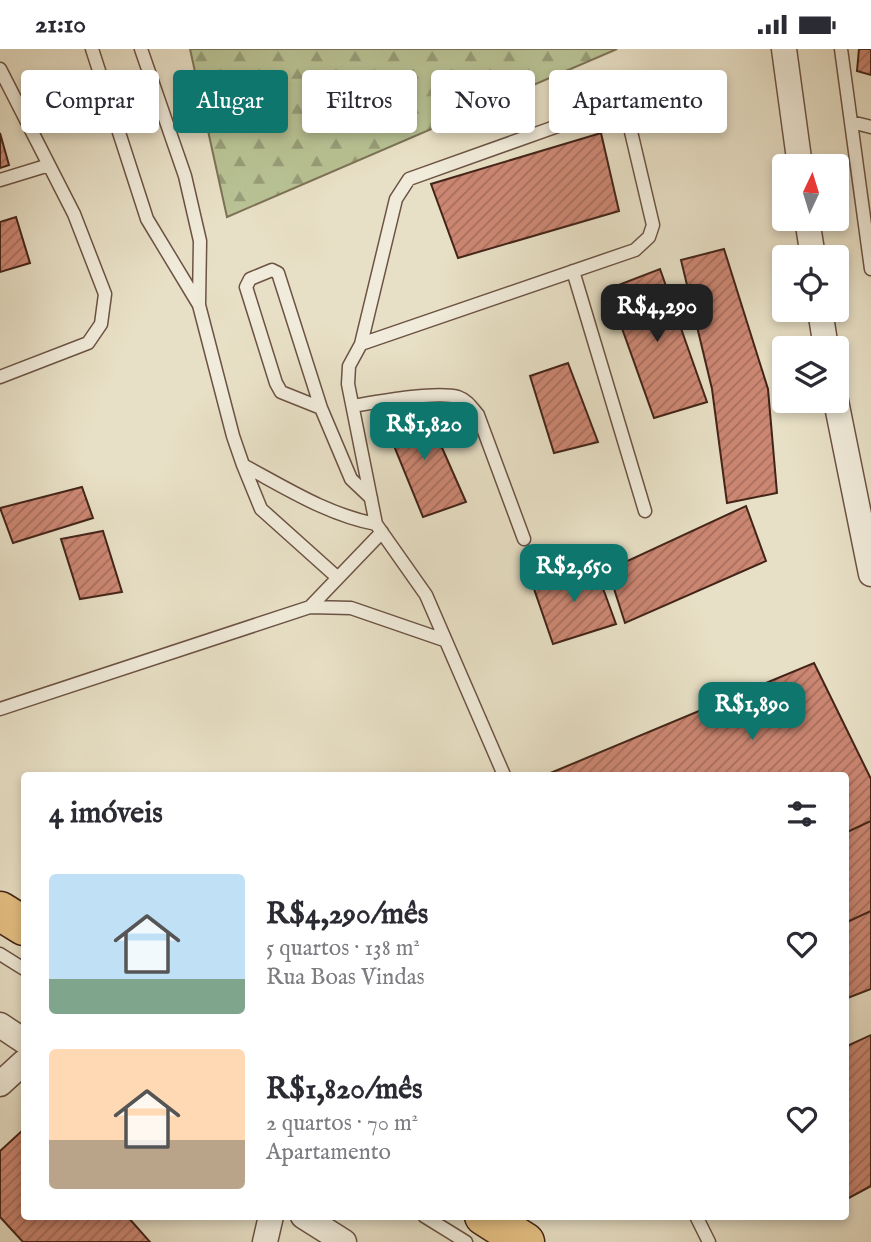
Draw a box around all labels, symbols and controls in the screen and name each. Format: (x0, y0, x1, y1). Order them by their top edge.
text: 21:10 (35, 8, 86, 41)
chip: Comprar (21, 70, 159, 133)
chip: Alugar (173, 70, 288, 133)
chip: Filtros (302, 70, 417, 133)
chip: Novo (431, 70, 535, 133)
chip: Apartamento (549, 70, 727, 133)
north arrow (772, 154, 849, 231)
map controls (772, 154, 849, 413)
button: locate (772, 245, 849, 322)
pin: R$4,290 (592, 285, 722, 344)
text: R$4,290 (617, 292, 697, 321)
button: layers (772, 336, 849, 413)
pin: R$1,820 (359, 403, 489, 462)
text: R$1,820 (386, 410, 462, 439)
pin: R$2,650 (509, 545, 639, 604)
text: R$2,650 (536, 552, 612, 581)
pin: R$1,890 (687, 683, 817, 742)
text: R$1,890 (714, 690, 790, 719)
text: 4 imóveis (49, 795, 163, 833)
icon: filters (783, 795, 821, 833)
text: R$4,290/mês (266, 896, 428, 934)
icon: home (105, 902, 189, 986)
icon: heart (783, 925, 821, 963)
text: 5 quartos · 138 m² (266, 934, 420, 963)
text: Rua Boas Vindas (266, 963, 425, 992)
text: R$1,820/mês (266, 1071, 423, 1109)
icon: home (105, 1077, 189, 1161)
icon: heart (783, 1100, 821, 1138)
text: 2 quartos · 70 m² (266, 1109, 418, 1138)
text: Apartamento (266, 1138, 391, 1167)

